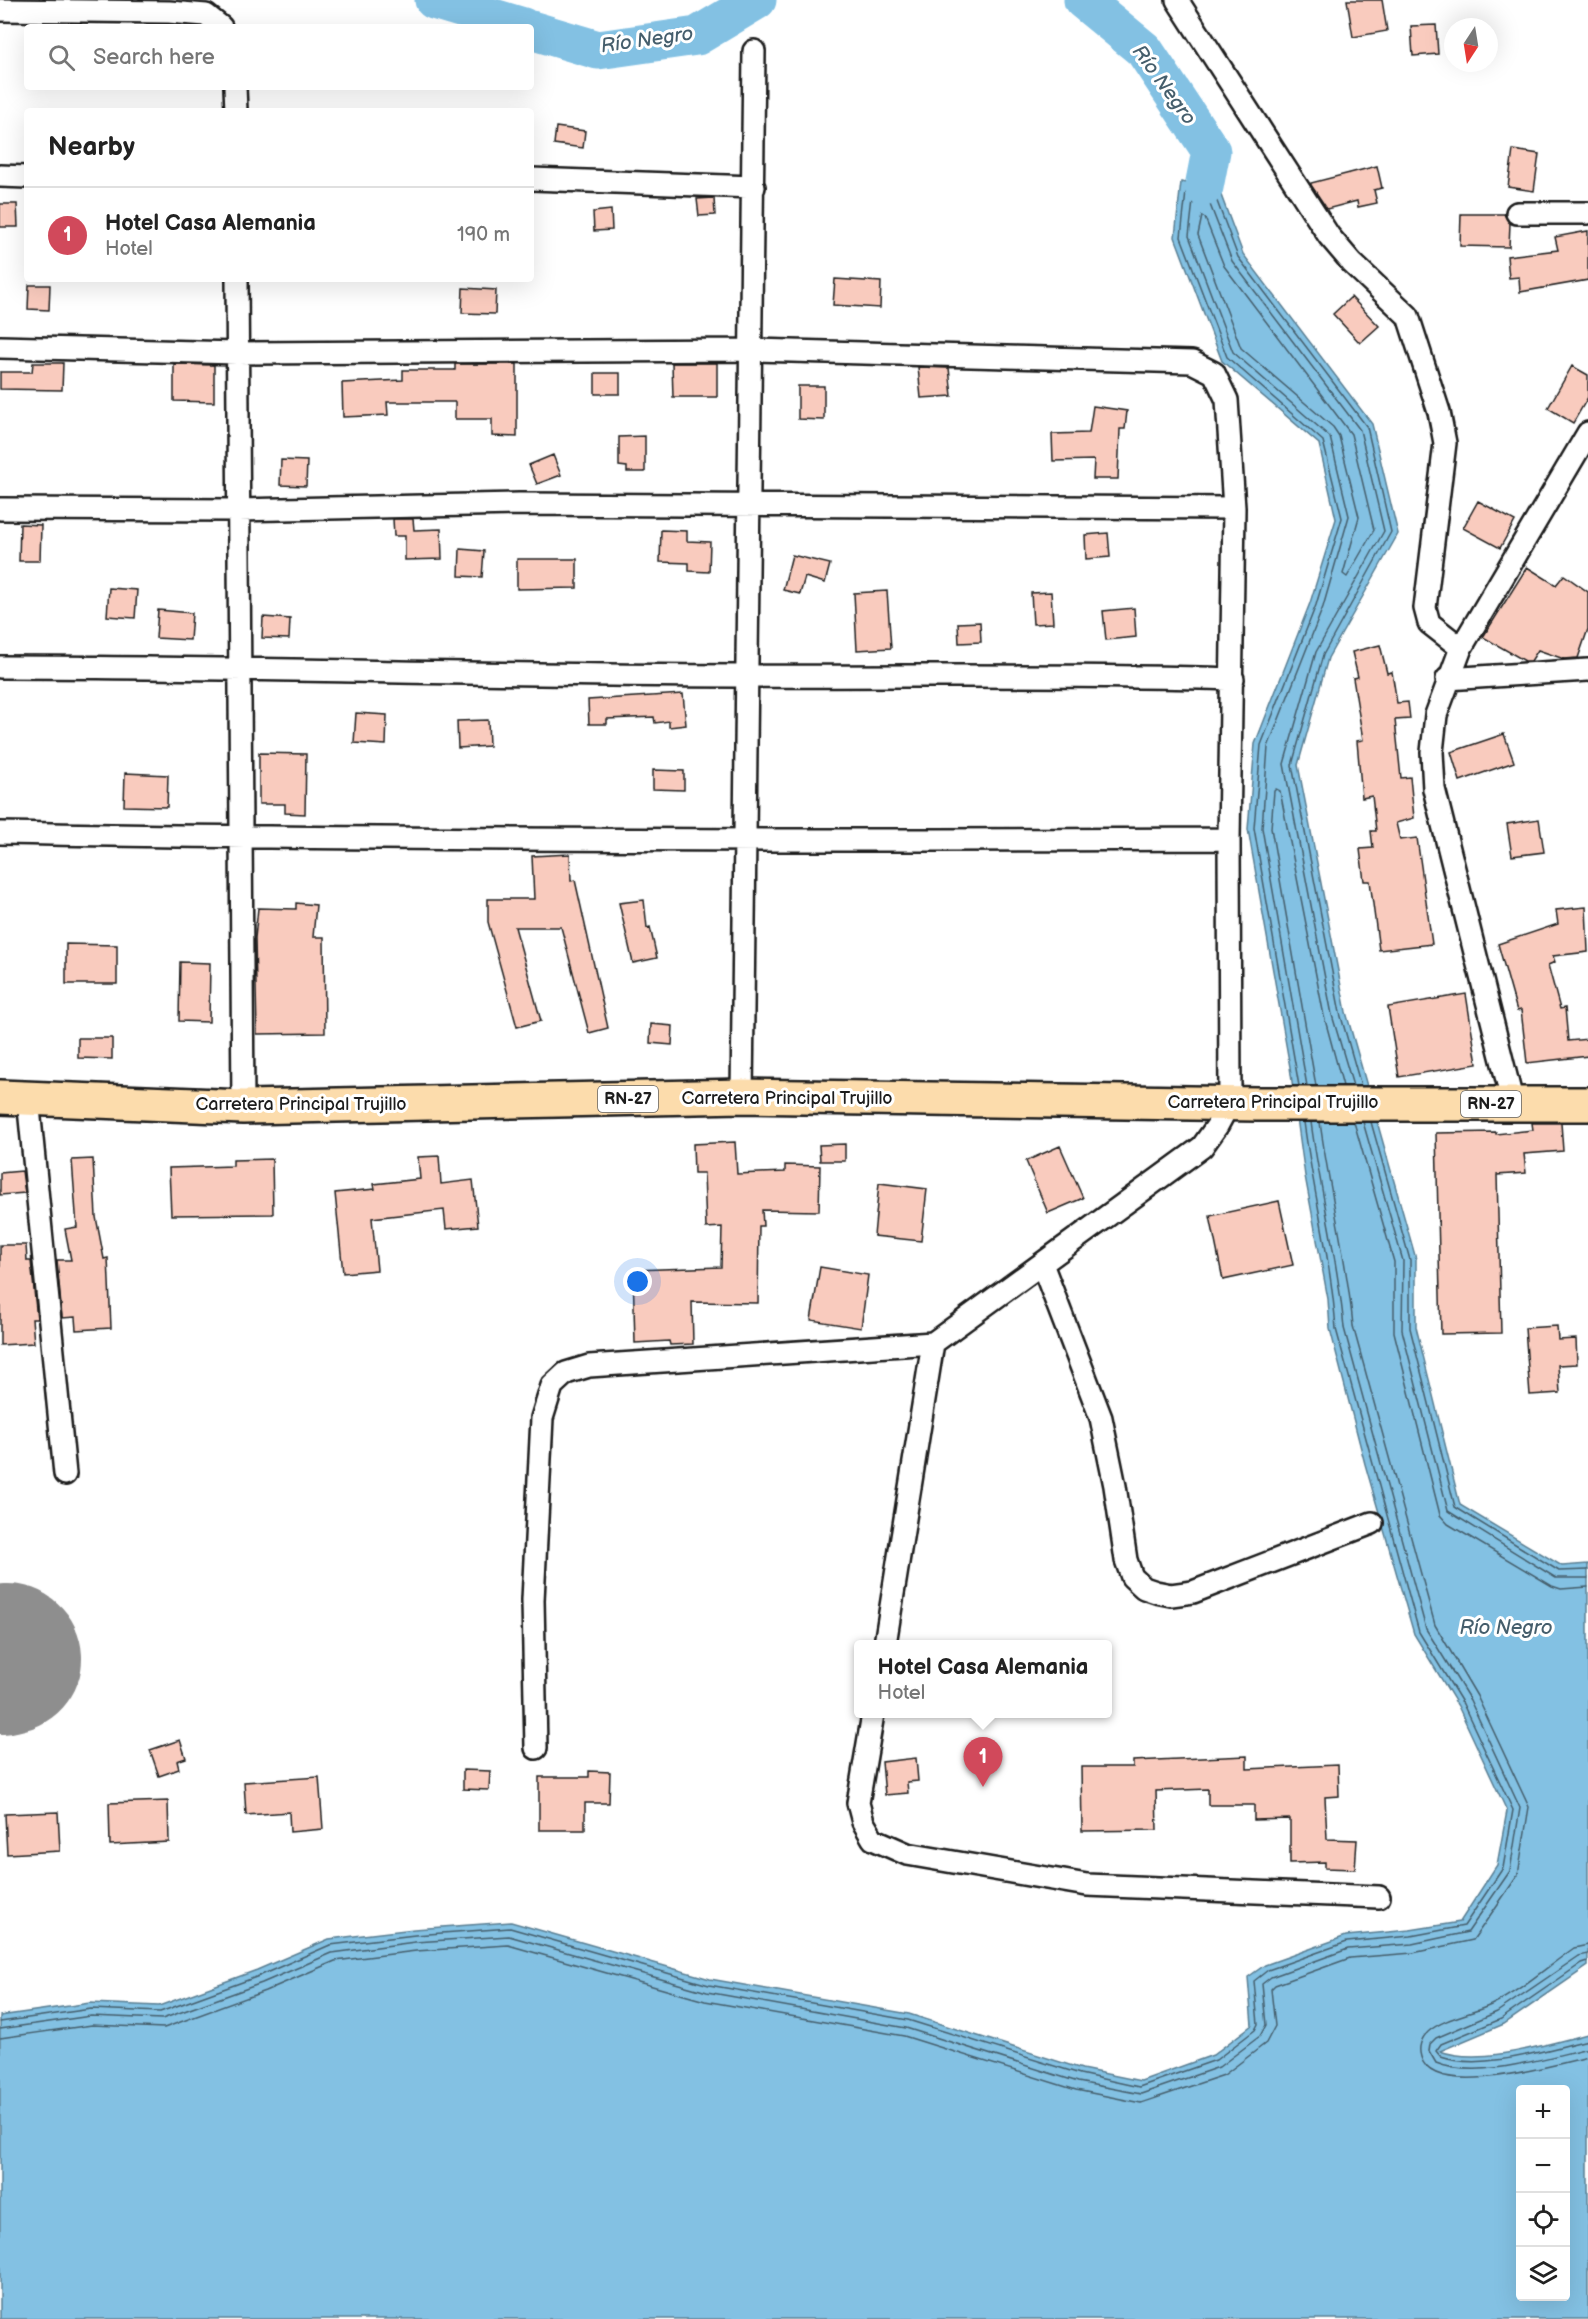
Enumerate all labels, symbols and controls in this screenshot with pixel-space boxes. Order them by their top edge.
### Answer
north arrow [1444,18,1498,72]
water label: Río Negro [599,22,695,58]
search box [24,24,534,90]
water label: Río Negro [1127,40,1201,130]
icon: search [45,41,78,74]
text: Search here [93,44,215,71]
text: Nearby [48,132,135,163]
text: Hotel Casa Alemania [105,210,316,237]
text: 1 [63,223,72,247]
text: 190 m [457,223,510,247]
text: Hotel [105,237,153,261]
road number: RN-27 [598,1086,658,1112]
street label: Carretera Principal Trujillo [681,1088,893,1109]
road number: RN-27 [1461,1091,1521,1117]
street label: Carretera Principal Trujillo [1167,1092,1379,1113]
street label: Carretera Principal Trujillo [195,1094,407,1115]
your location [623,1267,652,1296]
water label: Río Negro [1460,1616,1552,1640]
popup [854,1640,1112,1718]
text: Hotel Casa Alemania [878,1654,1088,1681]
text: Hotel [878,1681,925,1705]
pin: 1 [964,1738,1002,1787]
map controls [1516,2085,1570,2301]
button: + [1516,2085,1570,2139]
button: − [1516,2139,1570,2193]
button: locate [1516,2193,1570,2247]
button: layers [1516,2247,1570,2301]

